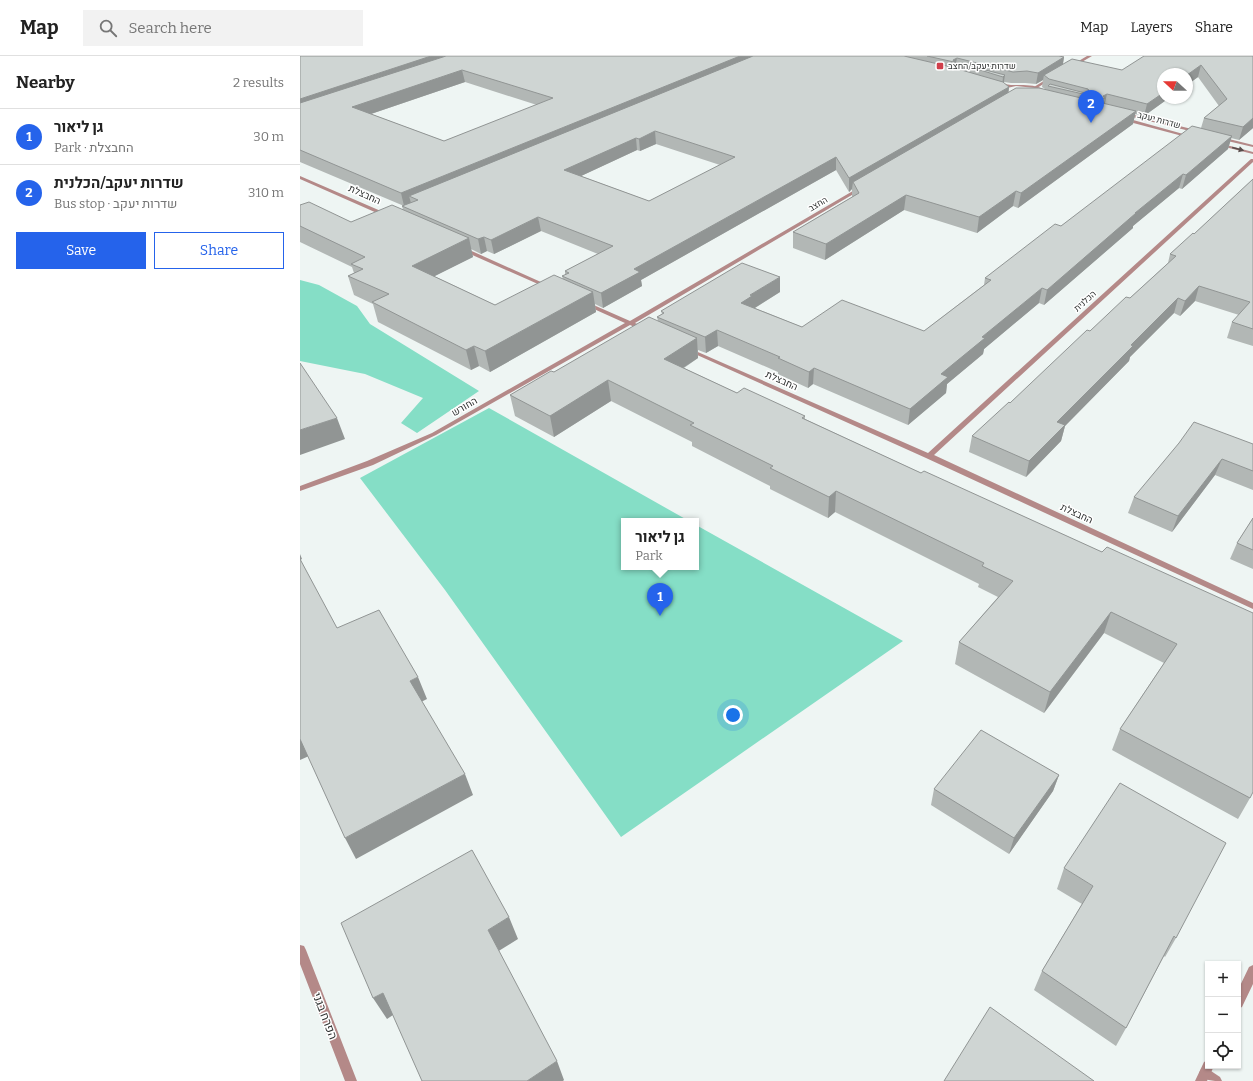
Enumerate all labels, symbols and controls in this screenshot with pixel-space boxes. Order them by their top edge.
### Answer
search box [83,10,363,46]
text: Map [20,16,59,39]
icon: search [97,17,119,39]
text: Search here [129,19,212,37]
text: Map [1080,19,1108,36]
text: Layers [1130,19,1173,36]
text: Share [1195,19,1233,36]
marker: שדרות יעקב/החצב [935,61,945,71]
place label: שדרות יעקב/החצב [948,61,1016,71]
north arrow [1157,68,1193,104]
text: Nearby [16,72,75,93]
text: 2 results [233,75,284,90]
pin: 2 [1078,90,1104,123]
street label: שדרות יעקב [1136,109,1182,131]
text: גן ליאור [54,118,103,136]
text: 1 [26,129,32,144]
text: 30 m [253,129,284,144]
text: Park · החבצלת [54,140,134,155]
one-way arrow [1233,146,1245,152]
text: שדרות יעקב/הכלנית [54,174,184,192]
street label: החבצלת [347,183,383,207]
text: 2 [25,185,33,200]
text: 310 m [248,185,284,200]
street label: החצב [807,195,829,213]
text: Bus stop · שדרות יעקב [54,196,177,211]
button: Save [16,232,146,269]
button: Share [154,232,284,269]
street label: הכלנית [1072,288,1098,314]
street label: החבצלת [764,369,800,393]
street label: החורש [449,395,480,419]
street label: החבצלת [1059,501,1095,527]
popup [621,518,699,570]
text: גן ליאור [635,528,685,546]
text: Park [635,548,663,563]
pin: 1 [647,583,673,616]
your location [723,705,743,725]
map controls [1205,961,1241,1069]
button: + [1205,961,1241,997]
street label: הפרח בגני [310,991,340,1041]
button: − [1205,997,1241,1033]
button: locate [1205,1033,1241,1069]

